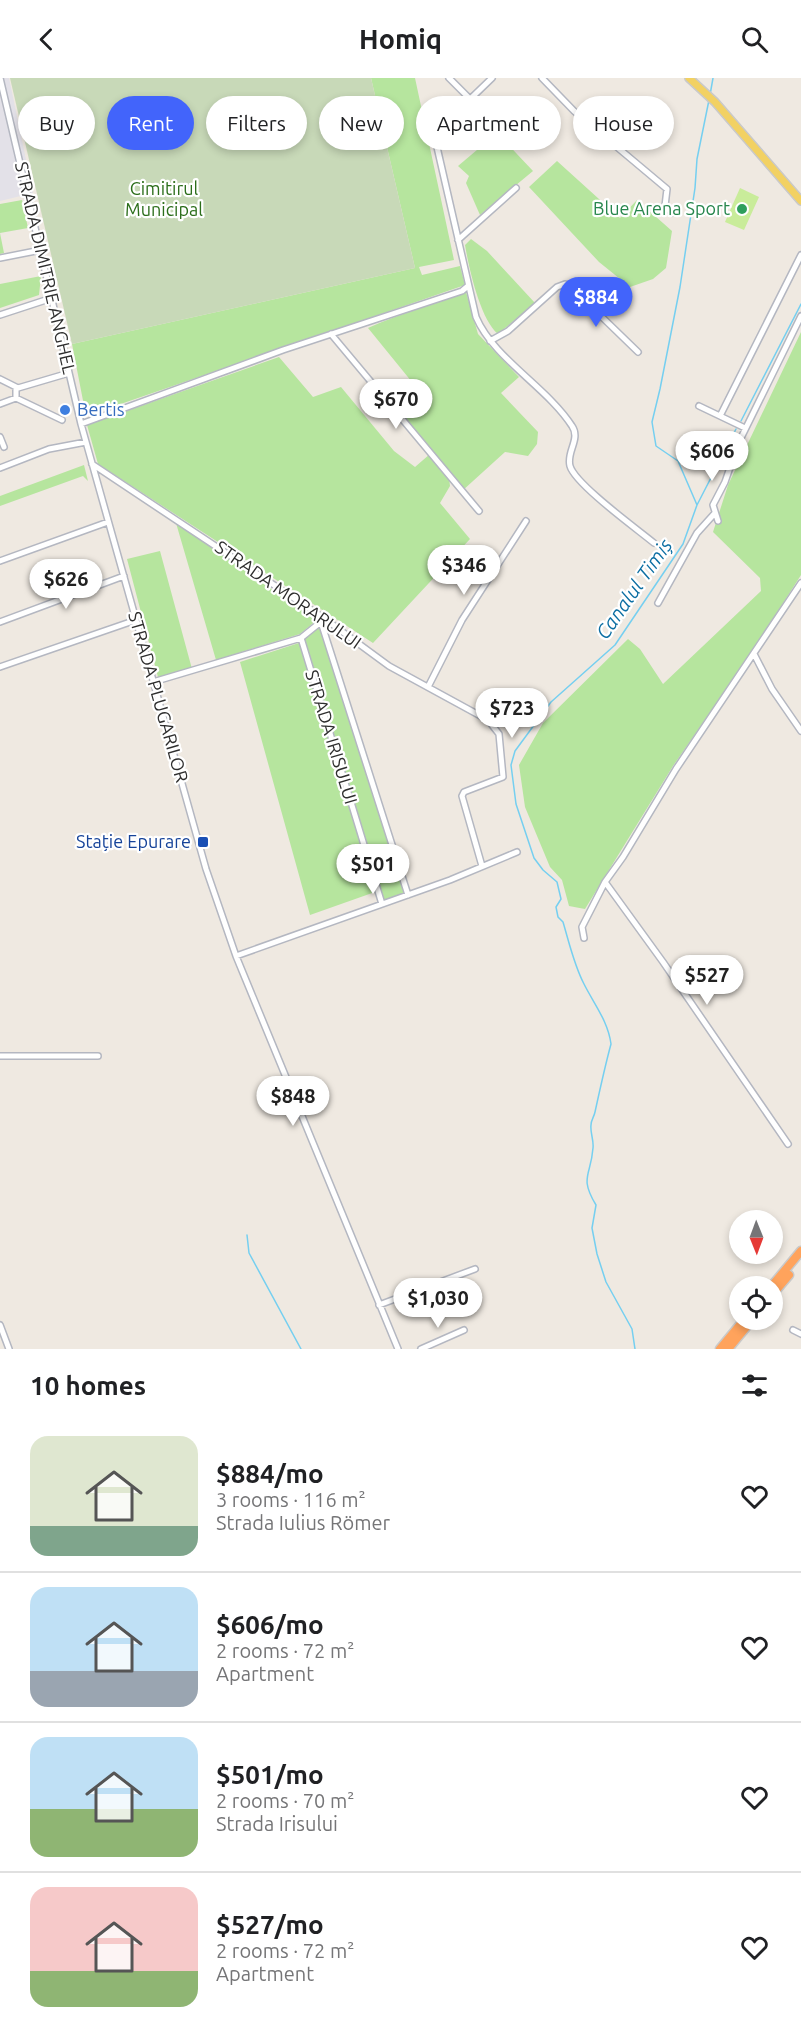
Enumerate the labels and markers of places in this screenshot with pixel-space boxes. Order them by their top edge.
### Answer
place label: Blue Arena Sport [593,198,730,218]
marker: Blue Arena Sport [735,202,749,216]
pin: $884 [560,277,632,328]
pin: $670 [360,379,432,430]
place label: Bertis [77,399,125,419]
marker: Bertis [58,403,72,417]
pin: $606 [676,431,748,482]
pin: $346 [428,545,500,596]
pin: $626 [30,559,102,610]
pin: $723 [476,688,548,739]
place label: Stație Epurare [76,831,191,851]
marker: Stație Epurare [196,835,210,849]
pin: $501 [337,844,409,895]
pin: $527 [671,955,743,1006]
pin: $848 [257,1076,329,1127]
pin: $1,030 [389,1278,487,1329]

